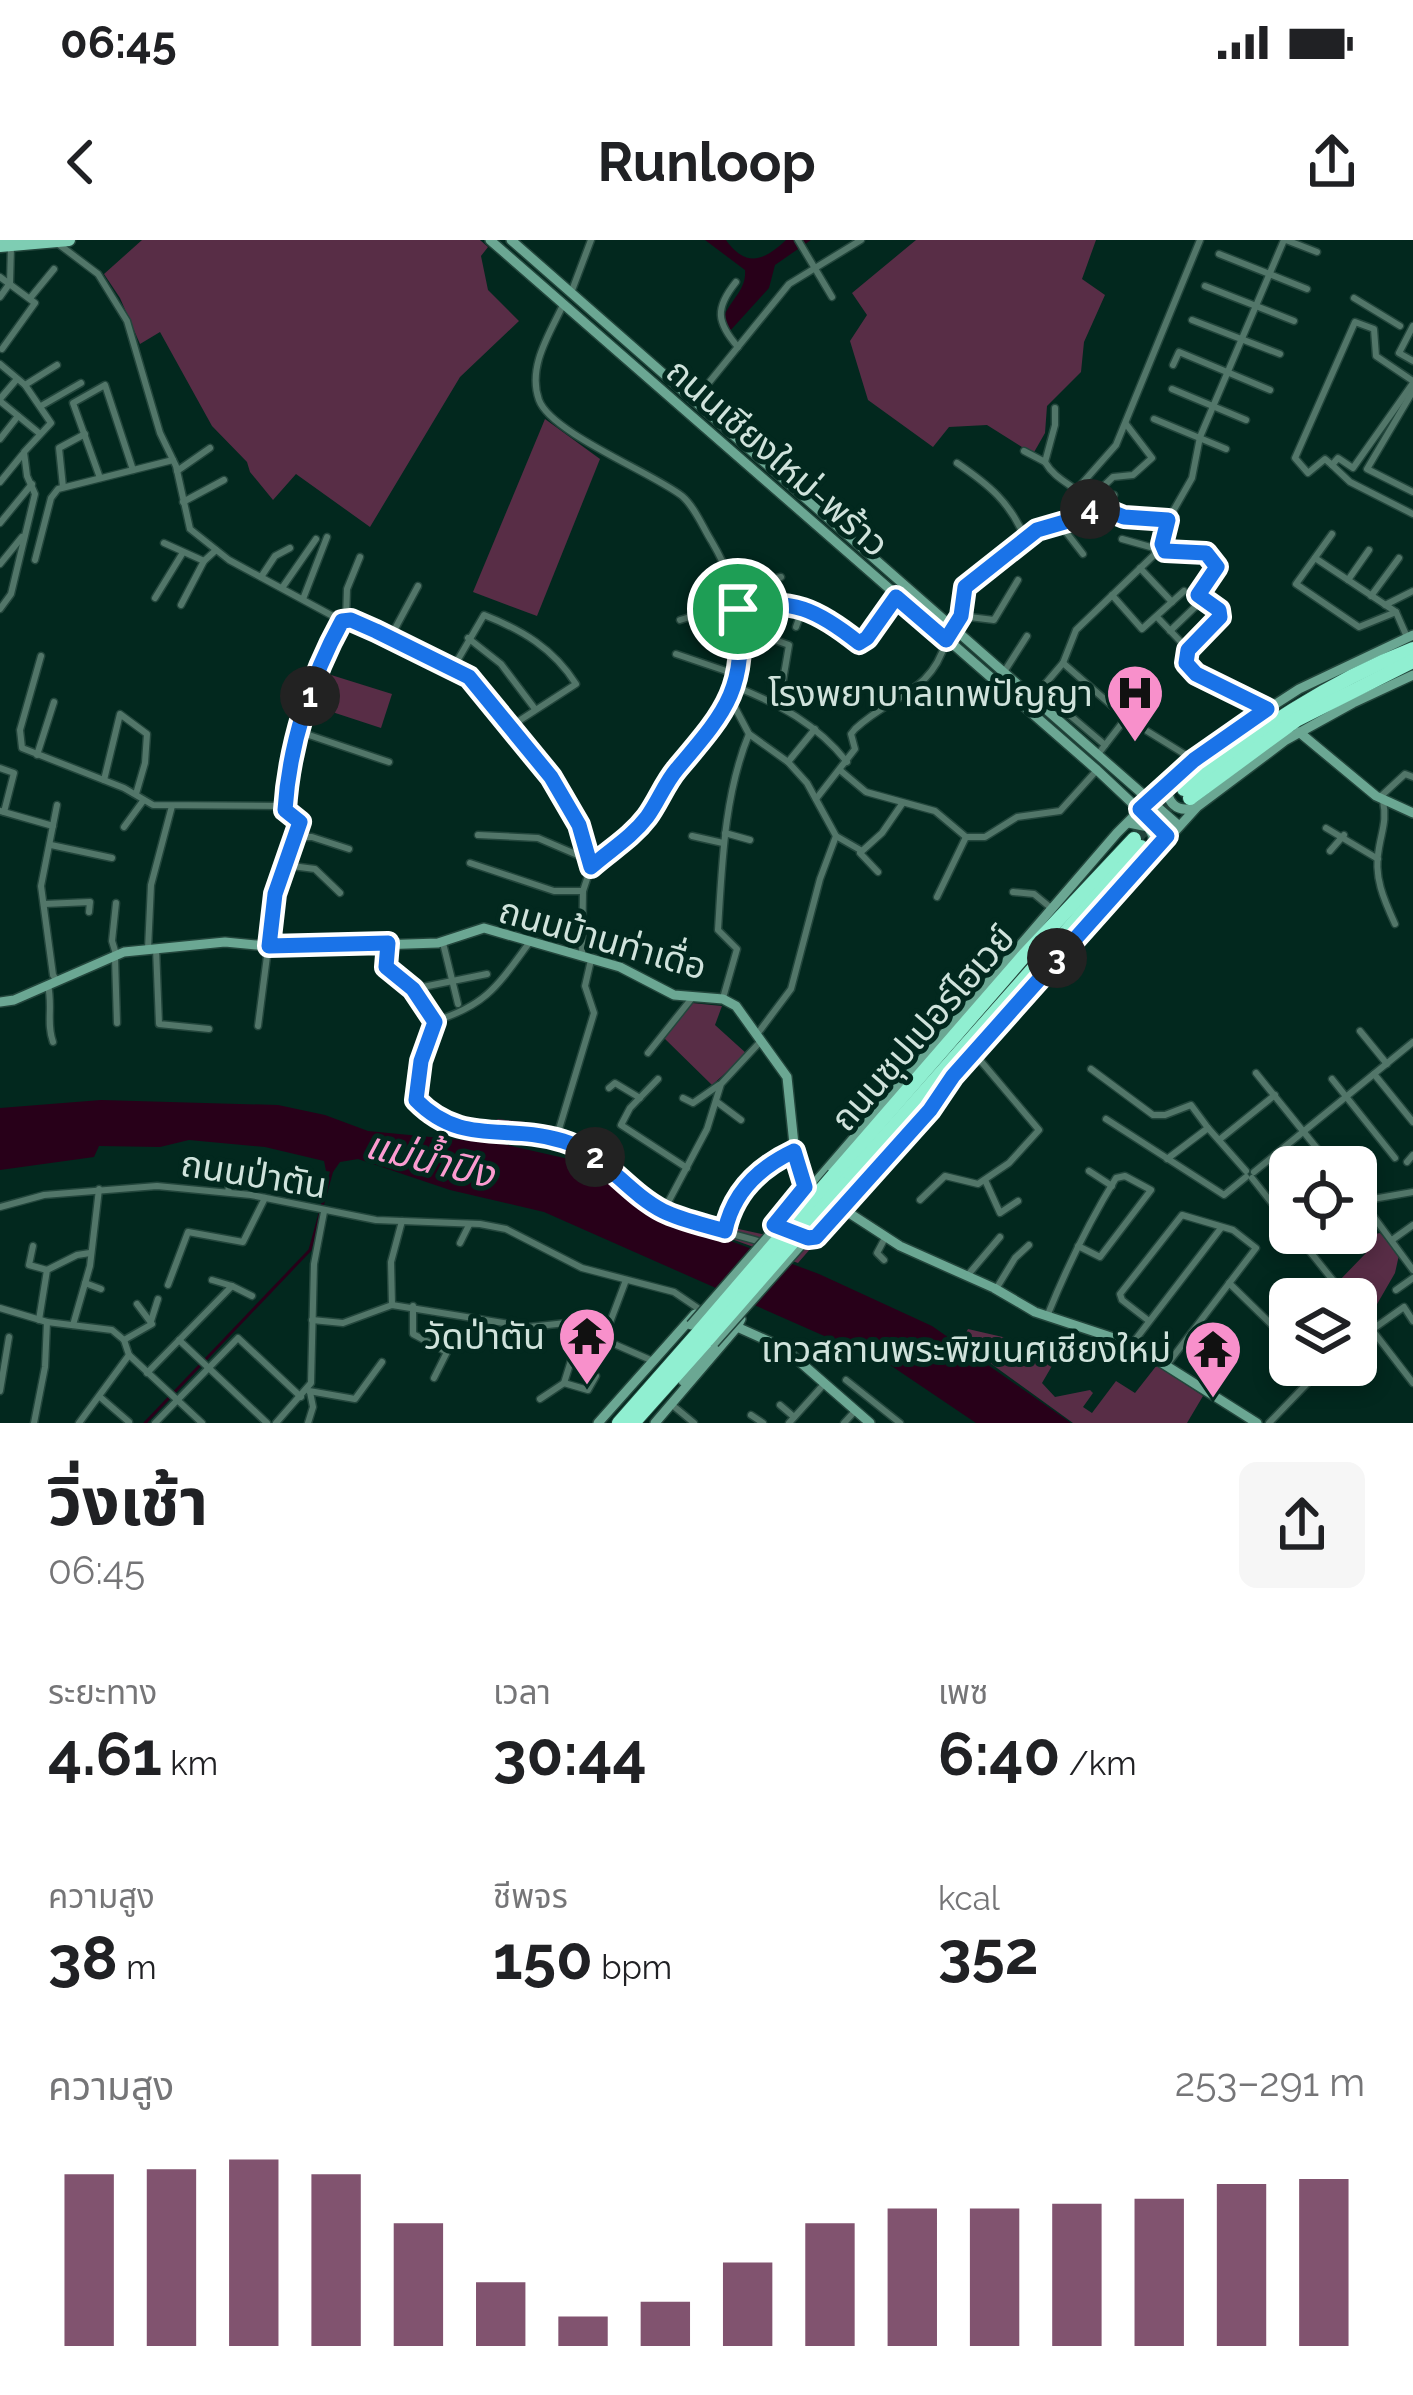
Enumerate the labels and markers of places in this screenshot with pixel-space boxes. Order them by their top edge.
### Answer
pin: 4 [1060,479,1120,539]
pin [687,558,789,660]
hospital icon: โรงพยาบาลเทพปัญญา [1104,662,1166,744]
pin: 1 [280,666,340,726]
place label: โรงพยาบาลเทพปัญญา [768,672,1093,714]
pin: 3 [1027,928,1087,988]
pin: 2 [565,1127,625,1187]
temple icon: วัดป่าตัน [556,1305,618,1387]
place label: วัดป่าตัน [424,1315,545,1357]
temple icon: เทวสถานพระพิฆเนศเชียงใหม่ [1182,1318,1244,1400]
place label: เทวสถานพระพิฆเนศเชียงใหม่ [761,1328,1171,1370]

